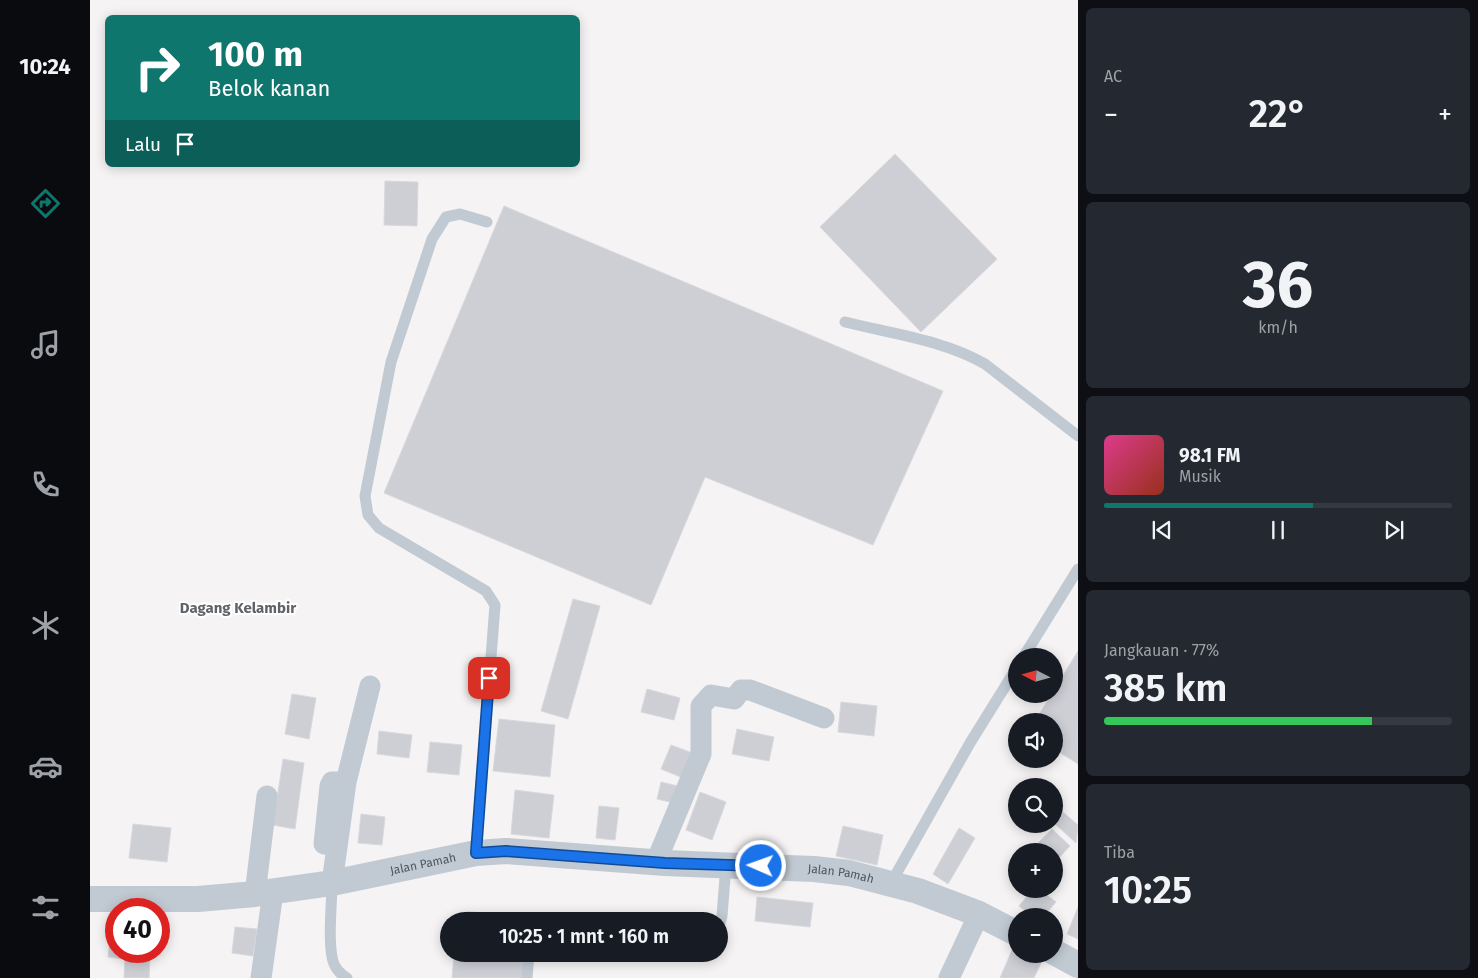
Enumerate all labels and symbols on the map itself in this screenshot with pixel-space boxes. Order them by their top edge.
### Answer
district label: Dagang Kelambir [180,599,297,617]
north arrow [1008,648,1062,702]
pin [468,657,510,699]
position arrow [734,839,786,891]
street label: Jalan Pamah [389,850,457,878]
street label: Jalan Pamah [807,862,876,886]
speed limit sign: 40 [105,898,170,963]

